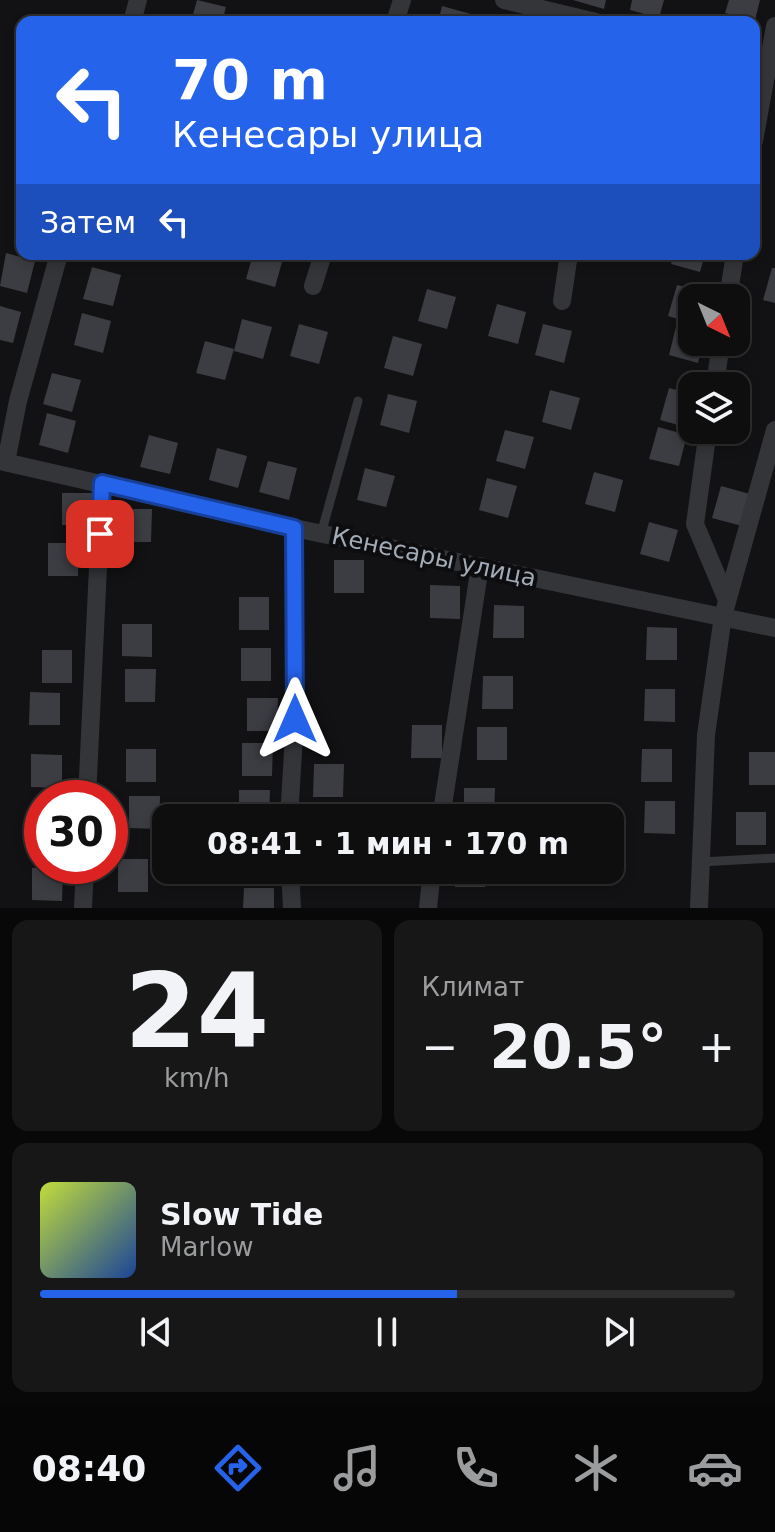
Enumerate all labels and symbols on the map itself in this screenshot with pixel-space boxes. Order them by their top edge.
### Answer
north arrow [678,284,750,356]
pin [66,500,134,568]
street label: Кенесары улица [329,522,539,592]
position arrow [253,677,337,761]
speed limit sign: 30 [24,780,128,884]

